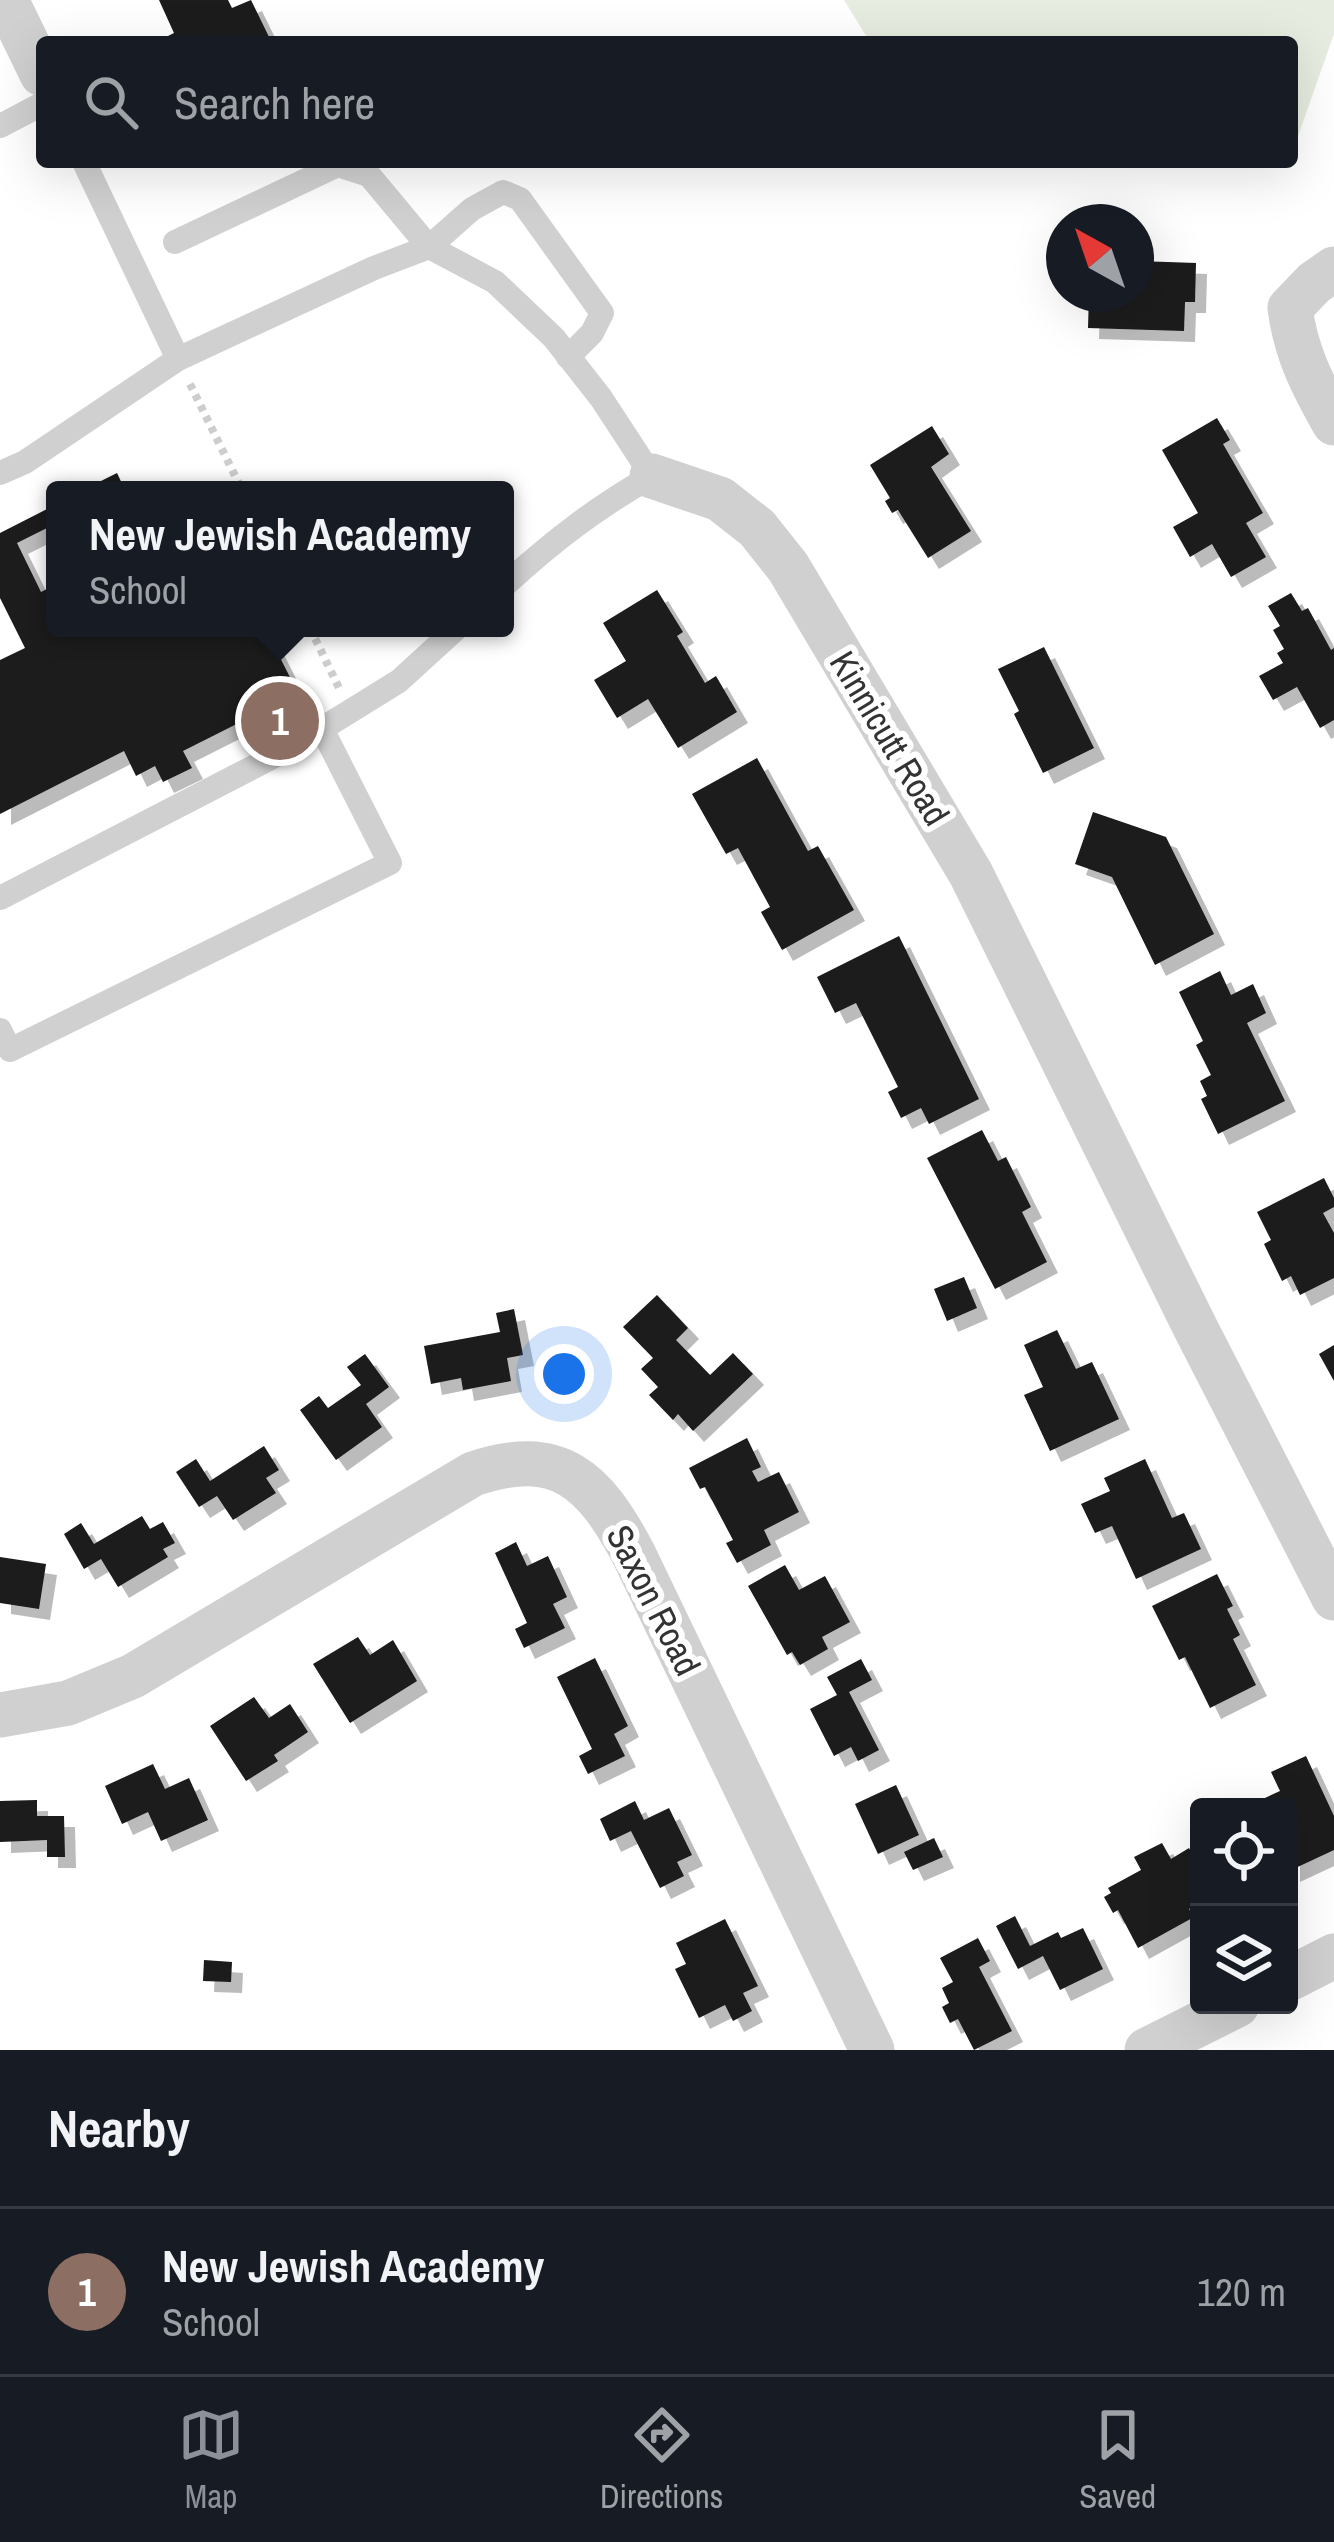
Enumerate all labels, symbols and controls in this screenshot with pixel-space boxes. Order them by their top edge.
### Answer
search box [36,36,1298,168]
icon: search [78,69,144,135]
text: Search here [174,72,375,133]
north arrow [1046,204,1154,312]
popup [46,481,514,637]
text: New Jewish Academy [89,503,471,564]
text: School [89,564,187,616]
street label: Kinnicutt Road [819,642,961,834]
pin: 1 [241,676,319,766]
your location [534,1344,594,1404]
street label: Saxon Road [596,1517,712,1683]
map controls [1190,1798,1298,2014]
button: locate [1190,1798,1298,1906]
button: layers [1190,1906,1298,2014]
text: Nearby [48,2094,190,2163]
text: New Jewish Academy [162,2235,544,2296]
text: 1 [78,2266,96,2318]
text: 120 m [1197,2266,1286,2318]
text: School [162,2296,260,2348]
tab: Map [178,2402,244,2518]
tab: Directions [600,2402,723,2518]
tab: Saved [1079,2402,1156,2518]

